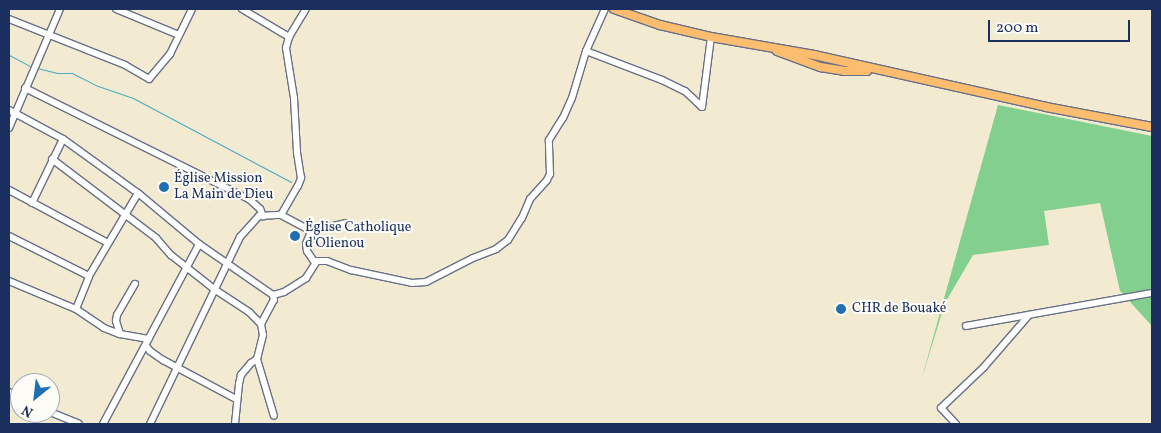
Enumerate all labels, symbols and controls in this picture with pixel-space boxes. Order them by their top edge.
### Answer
scale bar [991,10,1134,42]
text: 200 m [996,18,1039,39]
place label: Église Mission La Main de Dieu [174,171,273,203]
marker: Église Mission La Main de Dieu [158,181,170,193]
place label: Église Catholique d'Olienou [305,220,411,252]
marker: Église Catholique d'Olienou [289,230,301,242]
place label: CHR de Bouaké [852,301,946,317]
marker: CHR de Bouaké [834,302,848,316]
north arrow [10,373,60,423]
text: N [19,400,37,421]

